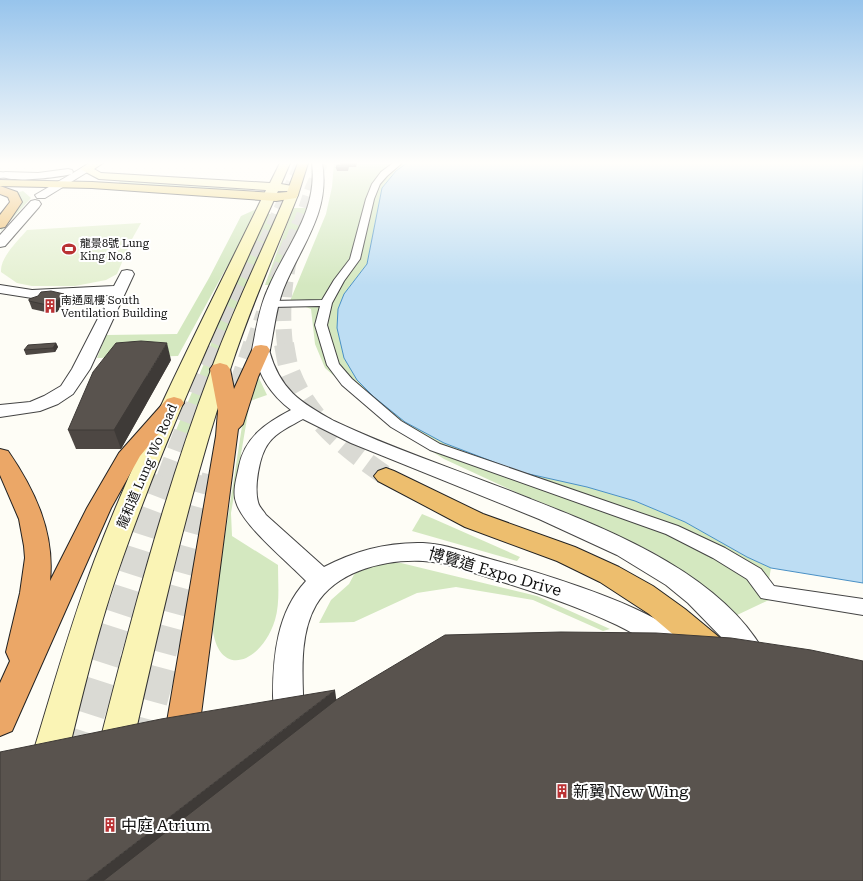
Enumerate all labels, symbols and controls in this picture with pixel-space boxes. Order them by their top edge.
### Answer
place label: 龍景8號 Lung King No.8 [80,237,150,263]
sports icon: 龍景8號 Lung King No.8 [61,241,77,257]
place label: 南通風樓 South Ventilation Building [61,294,168,320]
building icon: 南通風樓 South Ventilation Building [42,298,58,314]
street label: 龍和道 Lung Wo Road [114,401,180,530]
street label: 博覽道 Expo Drive [426,544,564,600]
place label: 新翼 New Wing [573,782,689,801]
building icon: 新翼 New Wing [554,783,570,799]
place label: 中庭 Atrium [121,816,211,835]
building icon: 中庭 Atrium [102,817,118,833]

